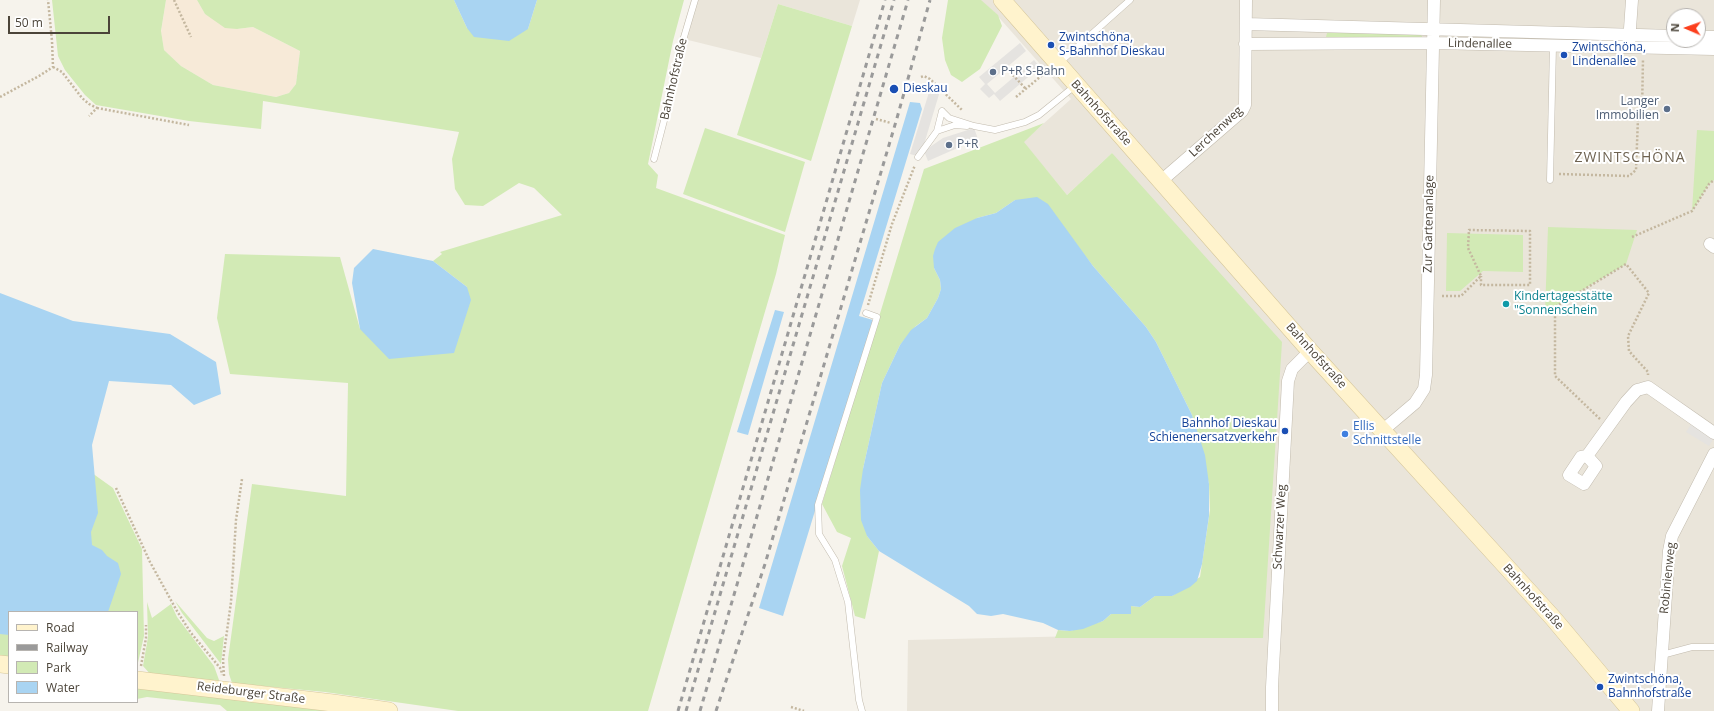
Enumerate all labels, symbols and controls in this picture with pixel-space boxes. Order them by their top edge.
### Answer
scale bar [10,8,112,34]
north arrow [1666,8,1706,48]
text: 50 m [15,14,43,31]
text: N [1667,23,1682,32]
place label: Zwintschöna, S-Bahnhof Dieskau [1059,31,1165,59]
street label: Lindenallee [1448,36,1512,52]
street label: Bahnhofstraße [658,37,690,121]
marker: Zwintschöna, S-Bahnhof Dieskau [1046,40,1056,50]
place label: Zwintschöna, Lindenallee [1572,41,1646,69]
marker: Zwintschöna, Lindenallee [1559,50,1569,60]
place label: P+R S-Bahn [1001,65,1065,79]
marker: P+R S-Bahn [988,67,998,77]
street label: Bahnhofstraße [1068,77,1134,149]
place label: Dieskau [903,82,948,96]
marker: Dieskau [888,83,900,95]
place label: Langer Immobilien [1596,95,1659,123]
street label: Lerchenweg [1186,104,1246,160]
marker: Langer Immobilien [1662,104,1672,114]
place label: P+R [957,138,978,152]
marker: P+R [944,140,954,150]
district label: ZWINTSCHÖNA [1574,150,1686,166]
street label: Zur Gartenanlage [1421,175,1437,273]
place label: Kindertagesstätte "Sonnenschein [1514,290,1613,318]
marker: Kindertagesstätte "Sonnenschein [1501,299,1511,309]
street label: Bahnhofstraße [1283,320,1349,392]
place label: Bahnhof Dieskau Schienenersatzverkehr [1149,417,1277,445]
place label: Ellis Schnittstelle [1353,420,1421,448]
marker: Bahnhof Dieskau Schienenersatzverkehr [1280,426,1290,436]
marker: Ellis Schnittstelle [1340,429,1350,439]
street label: Schwarzer Weg [1271,484,1289,570]
street label: Robinienweg [1657,541,1679,615]
street label: Bahnhofstraße [1500,561,1566,633]
legend [8,611,138,703]
text: Road [46,619,75,636]
text: Railway [46,639,88,656]
text: Park [46,659,71,676]
place label: Zwintschöna, Bahnhofstraße [1608,673,1692,701]
text: Water [46,679,80,696]
street label: Reideburger Straße [196,679,306,707]
marker: Zwintschöna, Bahnhofstraße [1595,682,1605,692]

